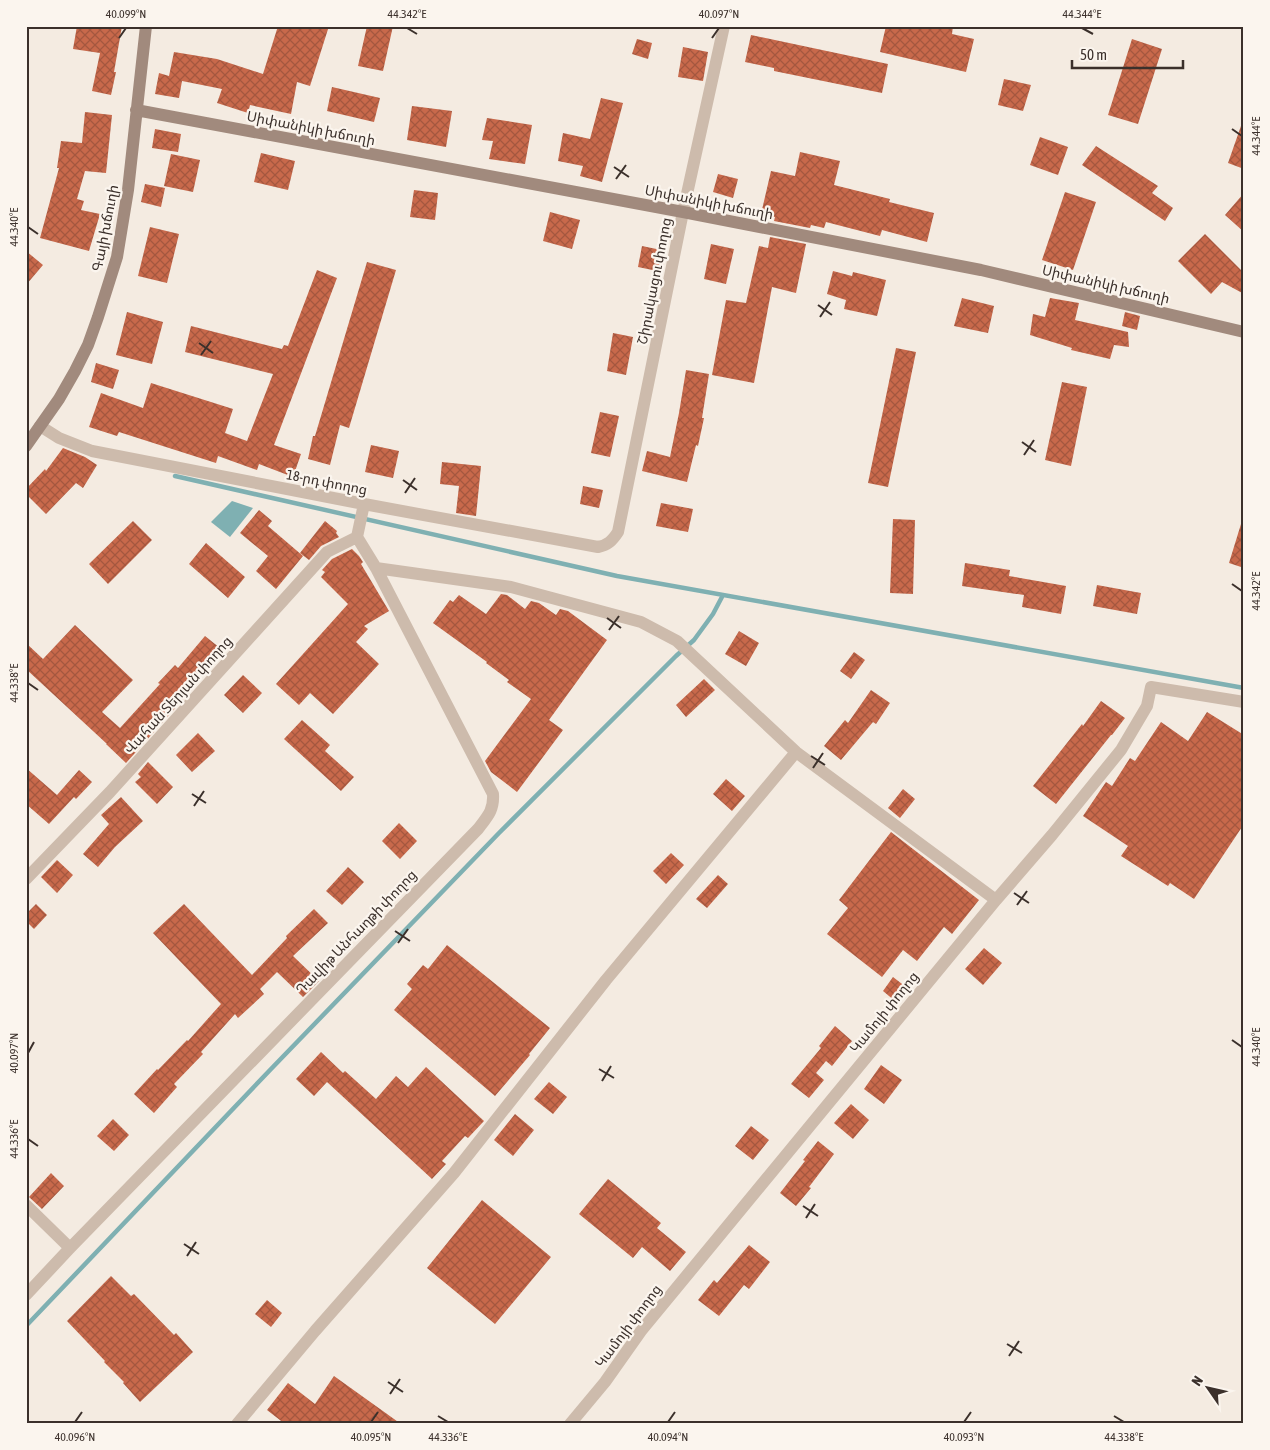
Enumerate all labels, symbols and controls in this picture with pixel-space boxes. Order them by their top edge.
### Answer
text: 40.099°N [106,7,146,21]
text: 44.342°E [388,7,426,21]
text: 40.097°N [699,7,739,21]
text: 44.344°E [1063,7,1101,21]
scale bar [1072,38,1184,70]
text: 50 m [1080,46,1107,63]
street label: Սիփանիկի խճուղի [245,108,377,148]
text: 44.344°E [1249,117,1263,155]
street label: Սիփանիկի խճուղի [643,182,775,222]
street label: Գայի խճուղի [89,183,121,273]
text: 44.340°E [7,208,21,246]
street label: Շիրակացու փողոց [634,216,674,346]
street label: Սիփանիկի խճուղի [1041,262,1171,306]
street label: 18-րդ փողոց [285,466,369,498]
text: 44.342°E [1249,572,1263,610]
street label: Վահան Տերյան փողոց [121,633,235,757]
text: 44.338°E [7,664,21,702]
street label: Դավիթ Անհաղթի փողոց [292,867,420,997]
street label: Կամոյի փողոց [846,968,922,1056]
text: 44.340°E [1249,1028,1263,1066]
text: 40.097°N [7,1033,21,1073]
text: 44.336°E [7,1120,21,1158]
street label: Կամոյի փողոց [592,1281,664,1371]
north arrow [1182,1362,1232,1412]
text: N [1188,1373,1206,1389]
text: 40.096°N [55,1430,95,1444]
text: 40.095°N [351,1430,391,1444]
text: 44.336°E [429,1430,467,1444]
text: 40.094°N [648,1430,688,1444]
text: 40.093°N [944,1430,984,1444]
text: 44.338°E [1105,1430,1143,1444]

